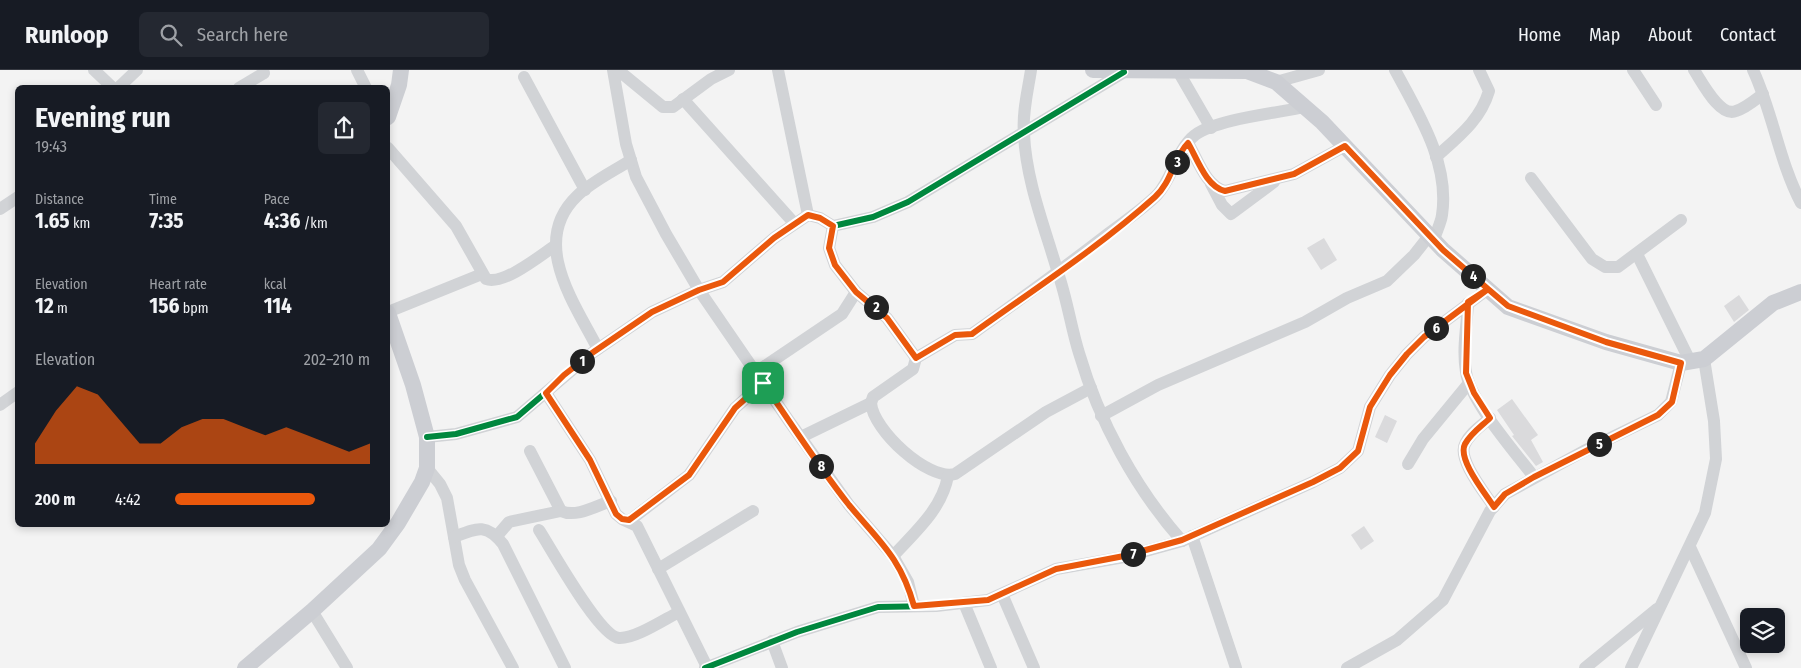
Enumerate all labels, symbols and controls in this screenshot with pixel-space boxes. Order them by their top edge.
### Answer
search box [139,12,489,57]
text: Runloop [25,21,109,49]
icon: search [157,21,185,49]
text: Search here [197,23,288,46]
text: Home [1518,24,1561,46]
text: Map [1589,24,1620,46]
text: About [1648,24,1692,46]
text: Contact [1720,24,1776,46]
text: Evening run [35,101,171,134]
button: share [318,102,370,154]
text: 19:43 [35,137,67,156]
pin: 3 [1164,150,1190,174]
text: 3 [1174,154,1181,171]
text: Distance [35,191,84,208]
text: Time [149,191,177,208]
text: Pace [264,191,290,208]
text: 1.65 [35,208,70,234]
text: 7:35 [149,208,184,234]
text: 4:36 [264,208,301,234]
text: km [70,215,90,232]
text: /km [301,215,328,232]
pin: 4 [1460,264,1486,288]
text: 4 [1470,268,1477,285]
text: Elevation [35,276,88,293]
text: Heart rate [149,276,207,293]
text: kcal [264,276,286,293]
text: 12 [35,293,54,319]
text: 156 [149,293,180,319]
text: 114 [264,293,292,319]
pin: 2 [864,294,888,320]
text: 2 [873,299,880,316]
text: m [54,300,68,317]
text: bpm [180,300,208,317]
pin: 6 [1424,316,1448,340]
text: 6 [1433,320,1440,337]
pin: 1 [570,348,594,374]
text: Elevation [35,350,95,369]
text: 202–210 m [304,350,370,369]
text: 1 [580,353,585,370]
pin [742,362,784,404]
icon: arrive [749,369,777,397]
pin: 5 [1586,432,1612,456]
text: 5 [1596,436,1603,453]
pin: 8 [808,454,834,478]
text: 8 [818,458,825,475]
text: 200 m [35,490,75,509]
text: 4:42 [115,490,141,509]
pin: 7 [1120,542,1146,566]
text: 7 [1131,546,1136,563]
map controls [1740,608,1785,653]
button: layers [1740,608,1785,653]

